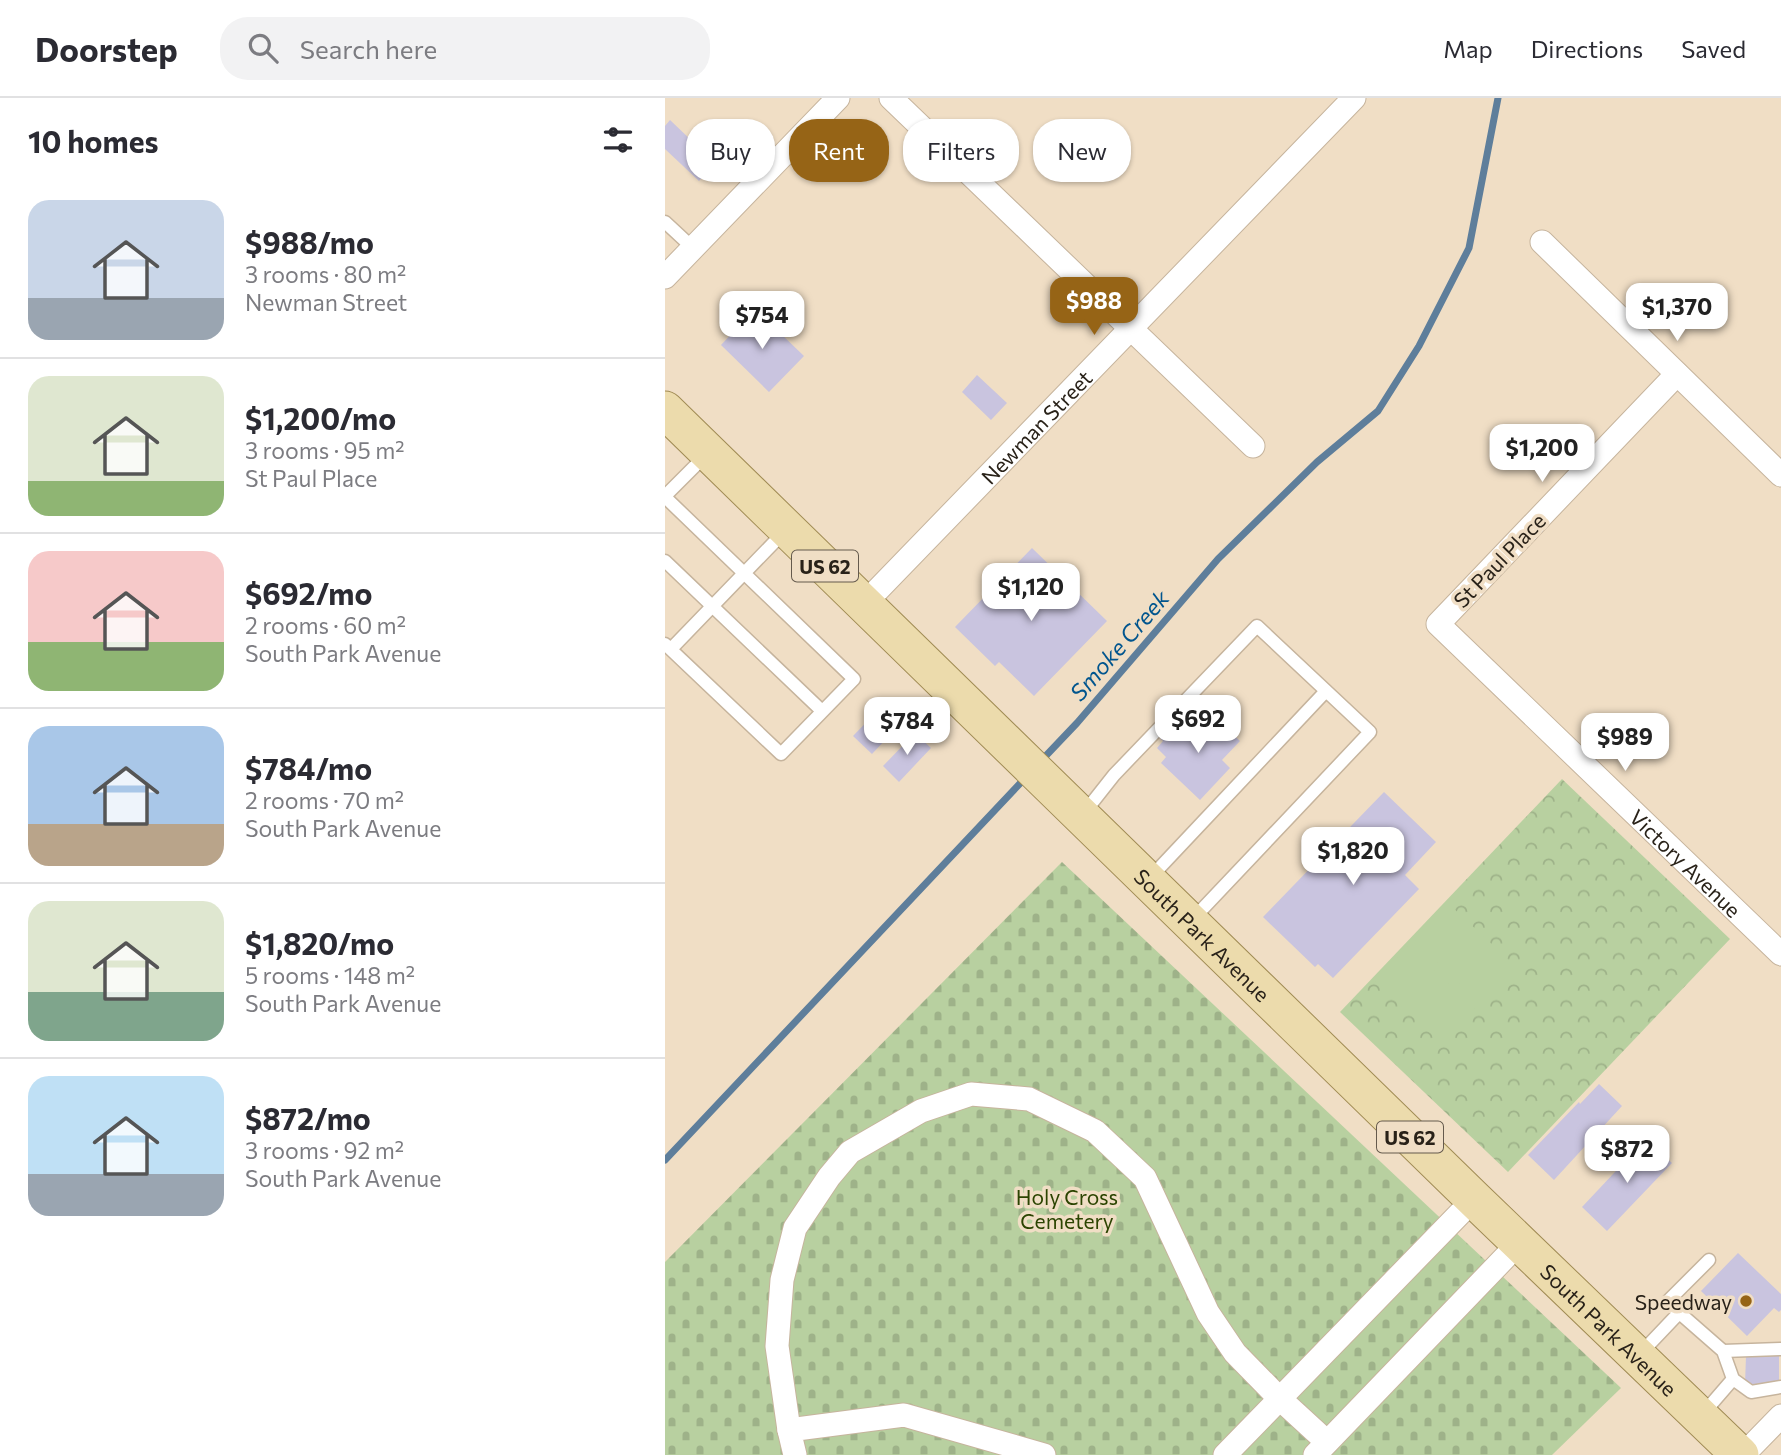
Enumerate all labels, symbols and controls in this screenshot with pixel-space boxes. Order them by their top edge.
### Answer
search box [220,17,710,80]
text: Doorstep [35,28,178,69]
icon: search [244,29,282,67]
text: Search here [300,33,437,64]
text: Map [1443,34,1493,63]
text: Directions [1531,34,1643,63]
text: Saved [1681,34,1746,63]
chip: Buy [686,119,775,182]
chip: Rent [789,119,889,182]
chip: Filters [903,119,1019,182]
chip: New [1033,119,1131,182]
icon: filters [599,121,637,159]
text: 10 homes [28,122,158,159]
text: $988/mo [245,223,374,260]
icon: home [84,228,168,312]
text: 3 rooms · 80 m² [245,260,406,288]
pin: $988 [1053,278,1135,337]
pin: $1,370 [1620,284,1734,343]
text: $988 [1066,286,1122,314]
text: Newman Street [245,288,407,316]
pin: $754 [721,292,803,351]
text: $1,370 [1642,292,1712,320]
text: $754 [735,300,789,328]
street label: Newman Street [975,365,1096,489]
text: $1,200/mo [245,399,396,436]
icon: home [84,404,168,488]
pin: $1,200 [1485,424,1599,484]
text: $1,200 [1506,433,1578,461]
text: 3 rooms · 95 m² [245,436,404,464]
text: St Paul Place [245,464,377,492]
street label: St Paul Place [1448,508,1550,612]
road number: US 62 [792,551,858,582]
pin: $1,120 [974,564,1088,623]
text: $1,120 [998,572,1064,600]
text: $692/mo [245,574,372,611]
icon: home [84,579,168,663]
water label: Smoke Creek [1063,584,1175,706]
text: 2 rooms · 60 m² [245,611,406,639]
text: South Park Avenue [245,639,441,667]
pin: $692 [1157,696,1239,755]
pin: $784 [866,698,948,757]
text: $692 [1171,704,1225,732]
text: $784 [880,706,934,734]
pin: $989 [1584,714,1666,773]
text: $989 [1597,722,1653,750]
text: $784/mo [245,749,372,786]
icon: home [84,754,168,838]
text: 2 rooms · 70 m² [245,786,404,814]
street label: Victory Avenue [1625,803,1747,922]
text: South Park Avenue [245,814,441,842]
pin: $1,820 [1296,828,1410,887]
text: $1,820 [1317,836,1389,864]
street label: South Park Avenue [1130,863,1276,1006]
text: $1,820/mo [245,924,394,961]
icon: home [84,929,168,1013]
text: 5 rooms · 148 m² [245,961,415,989]
text: South Park Avenue [245,989,441,1017]
text: $872/mo [245,1099,371,1136]
icon: home [84,1104,168,1188]
road number: US 62 [1377,1121,1443,1152]
pin: $872 [1586,1126,1668,1185]
text: $872 [1601,1134,1653,1162]
text: 3 rooms · 92 m² [245,1136,404,1164]
text: South Park Avenue [245,1164,441,1192]
park label: Holy Cross Cemetery [1016,1184,1118,1233]
street label: South Park Avenue [1536,1258,1683,1401]
place label: Speedway [1635,1289,1732,1314]
marker: Speedway [1738,1293,1754,1309]

